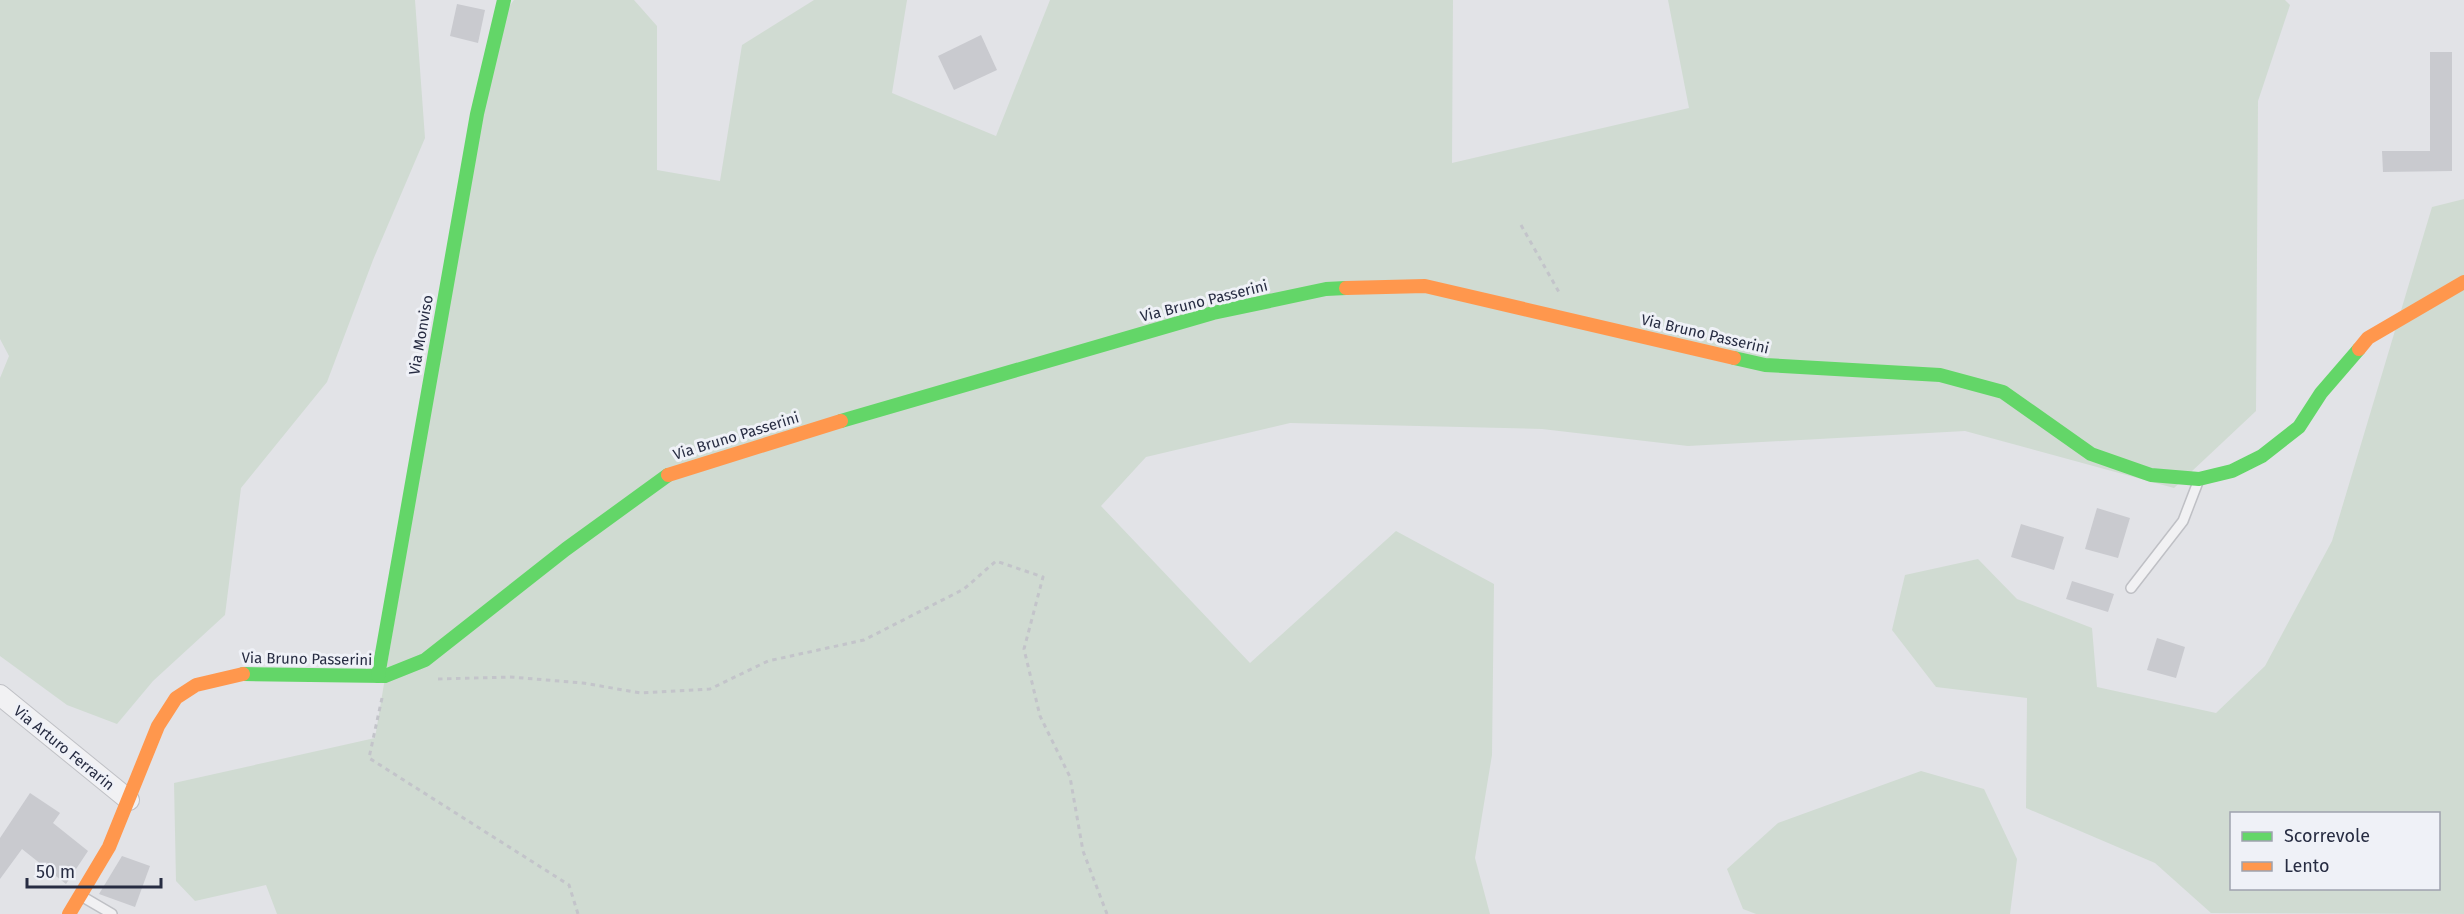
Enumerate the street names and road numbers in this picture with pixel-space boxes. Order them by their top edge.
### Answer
street label: Via Bruno Passerini [1138,276,1270,326]
street label: Via Monviso [405,293,437,377]
street label: Via Bruno Passerini [1639,311,1771,357]
street label: Via Bruno Passerini [671,408,801,464]
street label: Via Bruno Passerini [241,649,373,669]
street label: Via Arturo Ferrarin [10,702,118,794]

